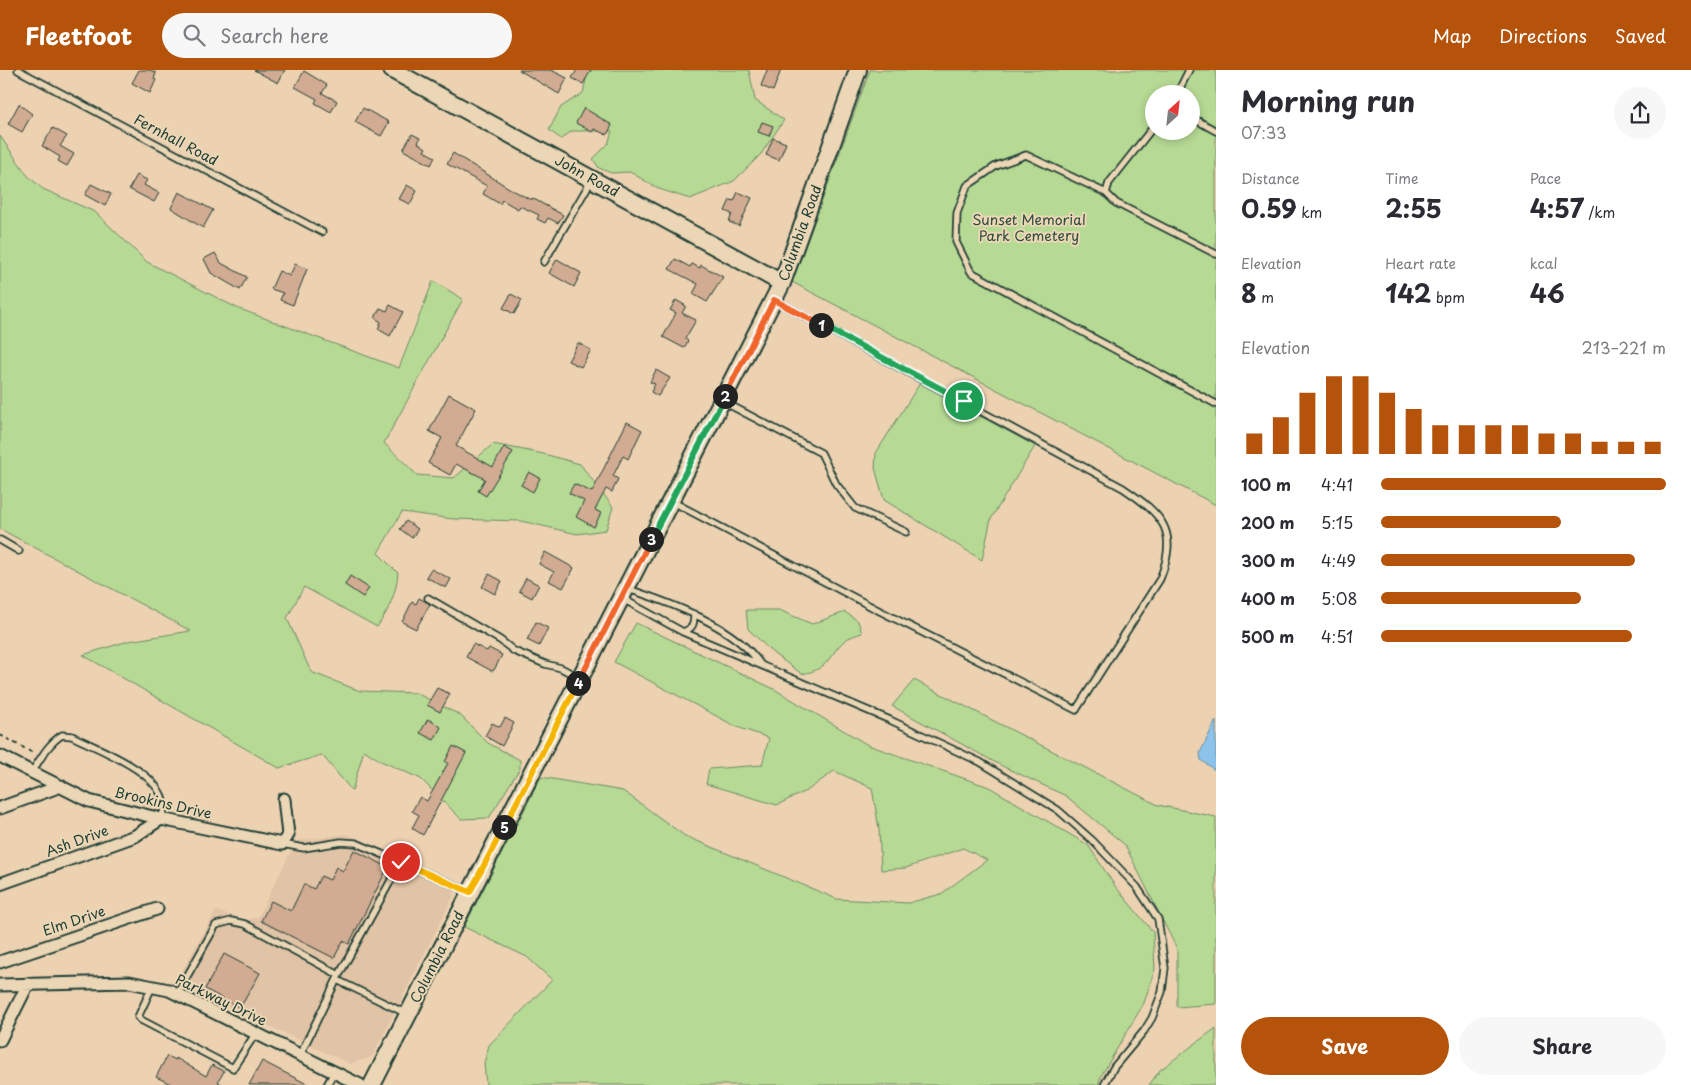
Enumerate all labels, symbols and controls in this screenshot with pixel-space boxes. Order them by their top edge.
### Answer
search box [162,13,512,58]
text: Fleetfoot [25,17,132,53]
icon: search [180,21,208,49]
text: Search here [220,21,329,49]
text: Map [1433,22,1471,49]
text: Directions [1499,22,1587,49]
text: Saved [1615,22,1666,49]
text: Morning run [1241,79,1415,122]
north arrow [1145,85,1200,140]
map controls [1145,85,1200,140]
button: share [1614,87,1666,139]
street label: Fernhall Road [130,109,222,171]
text: 07:33 [1241,120,1287,144]
street label: John Road [551,149,623,202]
text: Distance [1241,168,1300,189]
text: Time [1385,168,1418,189]
text: Pace [1530,168,1561,189]
street label: Columbia Road [772,182,827,284]
text: 0.59 [1241,189,1297,227]
text: 2:55 [1385,189,1442,227]
text: 4:57 [1530,189,1584,227]
text: km [1297,202,1322,223]
text: /km [1584,202,1615,223]
park label: Sunset Memorial Park Cemetery [972,209,1086,246]
text: Elevation [1241,253,1301,274]
text: Heart rate [1385,253,1456,274]
text: kcal [1530,253,1558,274]
text: 8 [1241,274,1257,312]
text: 142 [1385,274,1431,312]
text: 46 [1530,274,1564,312]
text: m [1257,287,1274,308]
text: bpm [1431,287,1465,308]
pin: 1 [808,312,834,338]
text: 1 [818,315,825,336]
text: Elevation [1241,335,1310,359]
text: 213–221 m [1581,335,1666,359]
pin [943,380,985,422]
pin: 2 [712,384,738,408]
text: 2 [721,386,730,407]
icon: arrive [950,387,978,415]
text: 100 m [1241,472,1291,496]
text: 4:41 [1321,472,1353,496]
text: 200 m [1241,510,1295,534]
text: 5:15 [1321,510,1353,534]
pin: 3 [638,526,664,552]
text: 3 [647,529,656,550]
text: 300 m [1241,548,1295,572]
text: 4:49 [1321,548,1356,572]
text: 400 m [1241,586,1295,610]
text: 5:08 [1321,586,1358,610]
text: 500 m [1241,624,1294,648]
text: 4:51 [1321,624,1353,648]
pin: 4 [566,670,590,696]
text: 4 [574,673,583,694]
street label: Brookins Drive [112,781,214,824]
pin: 5 [492,814,516,840]
text: 5 [500,817,509,838]
street label: Ash Drive [43,819,111,862]
pin [380,841,422,883]
icon: check [387,848,415,876]
street label: Elm Drive [40,900,108,941]
street label: Columbia Road [404,907,469,1007]
street label: Parkway Drive [172,968,270,1031]
button: Save [1241,1017,1449,1075]
button: Share [1459,1017,1666,1075]

